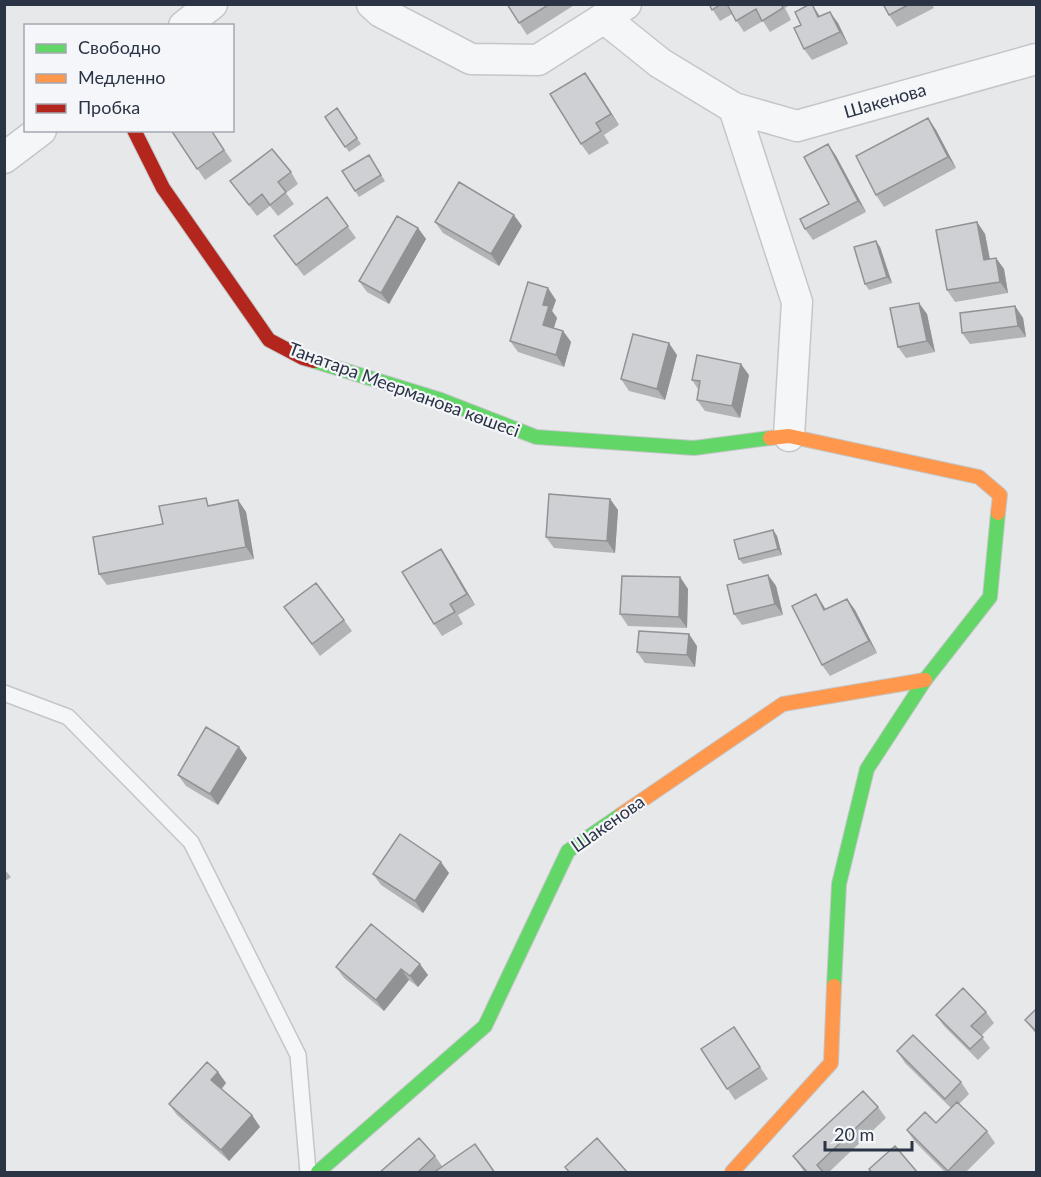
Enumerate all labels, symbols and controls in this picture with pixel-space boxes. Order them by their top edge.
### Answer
legend [24,24,234,132]
text: Свободно [78,36,161,58]
text: Медленно [78,66,166,88]
street label: Шакенова [841,78,928,122]
text: Пробка [78,96,140,118]
street label: Танатара Меерманова көшесі [286,337,523,441]
street label: Шакенова [566,790,648,856]
scale bar [825,1114,912,1152]
text: 20 m [834,1123,874,1145]

